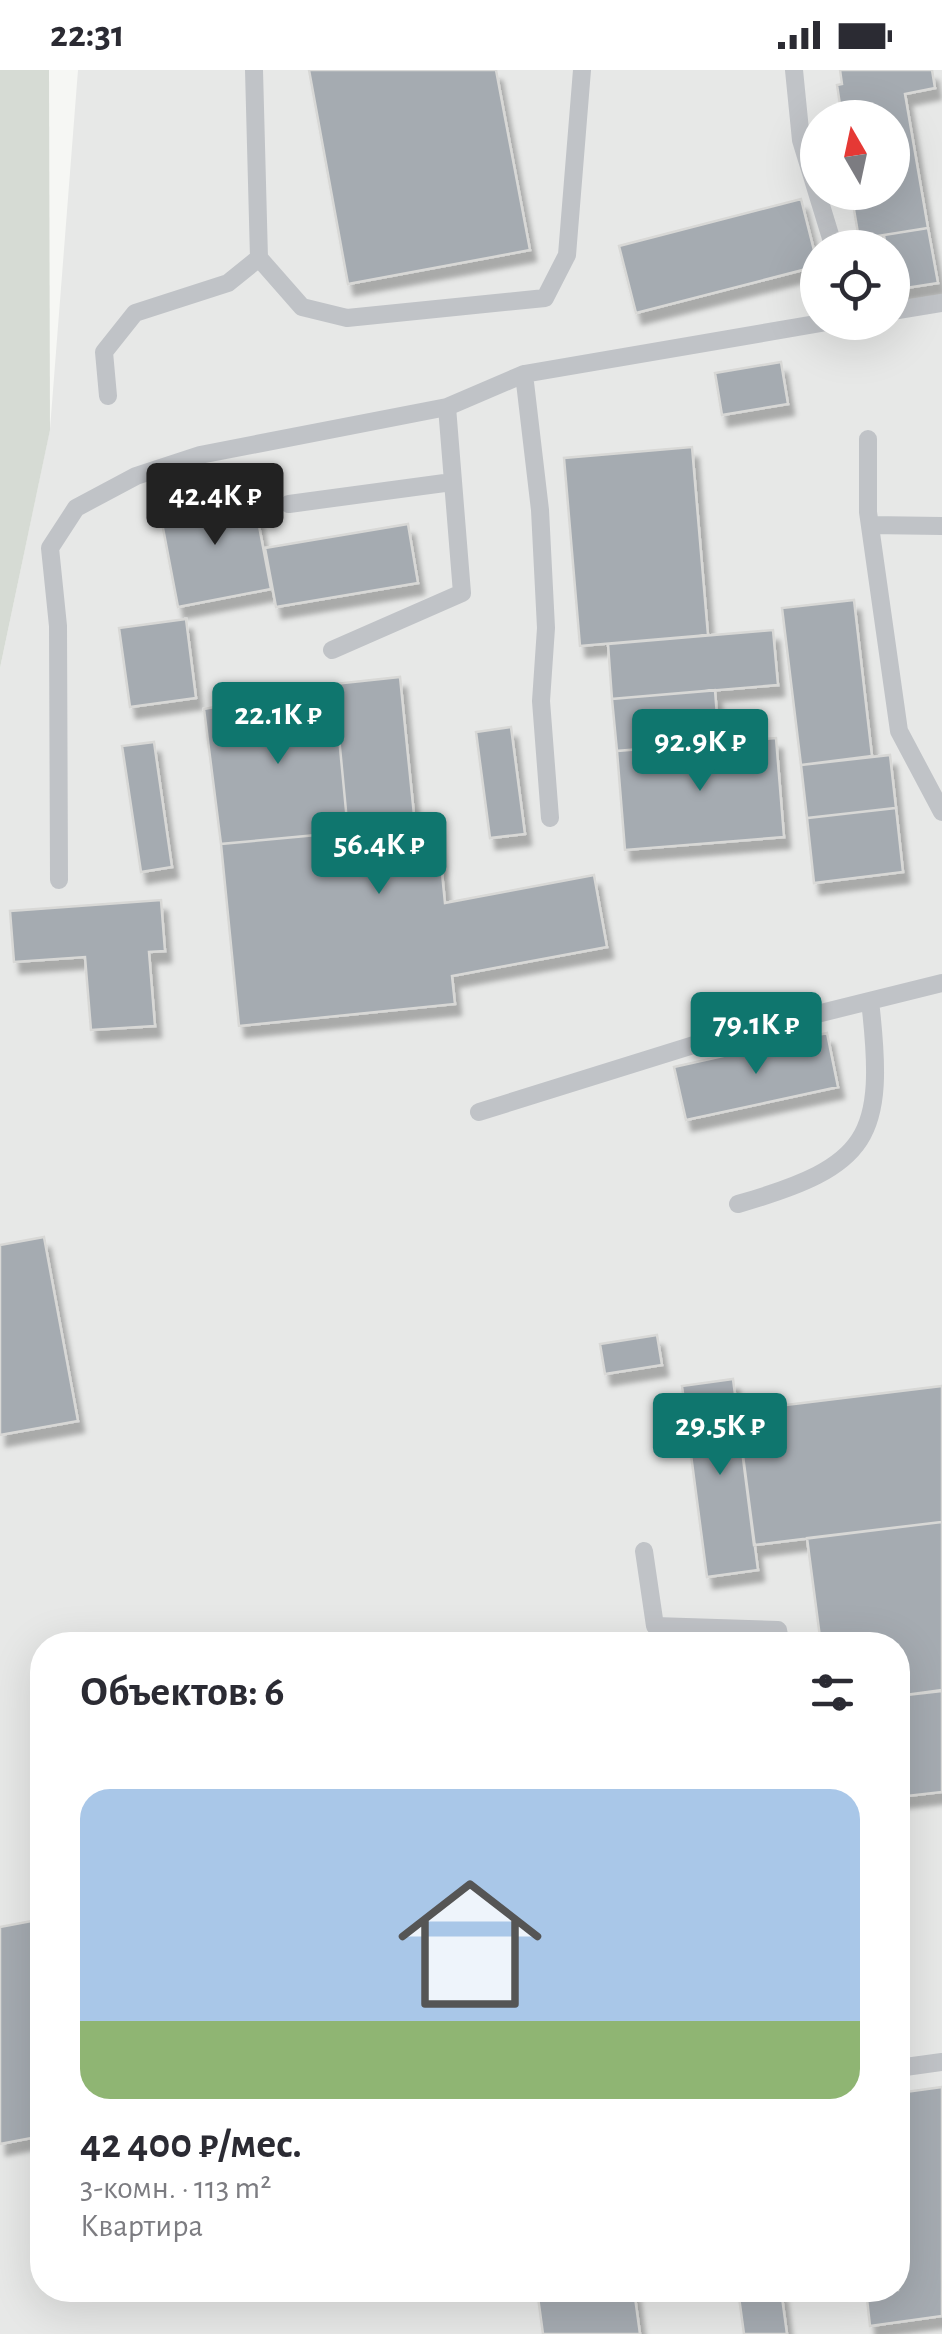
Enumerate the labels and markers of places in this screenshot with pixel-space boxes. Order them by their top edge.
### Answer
pin: 42.4K ₽ [123,463,307,548]
pin: 22.1K ₽ [186,682,370,767]
pin: 92.9K ₽ [608,709,792,794]
pin: 56.4K ₽ [287,812,471,897]
pin: 79.1K ₽ [664,992,848,1077]
pin: 29.5K ₽ [628,1393,812,1478]

